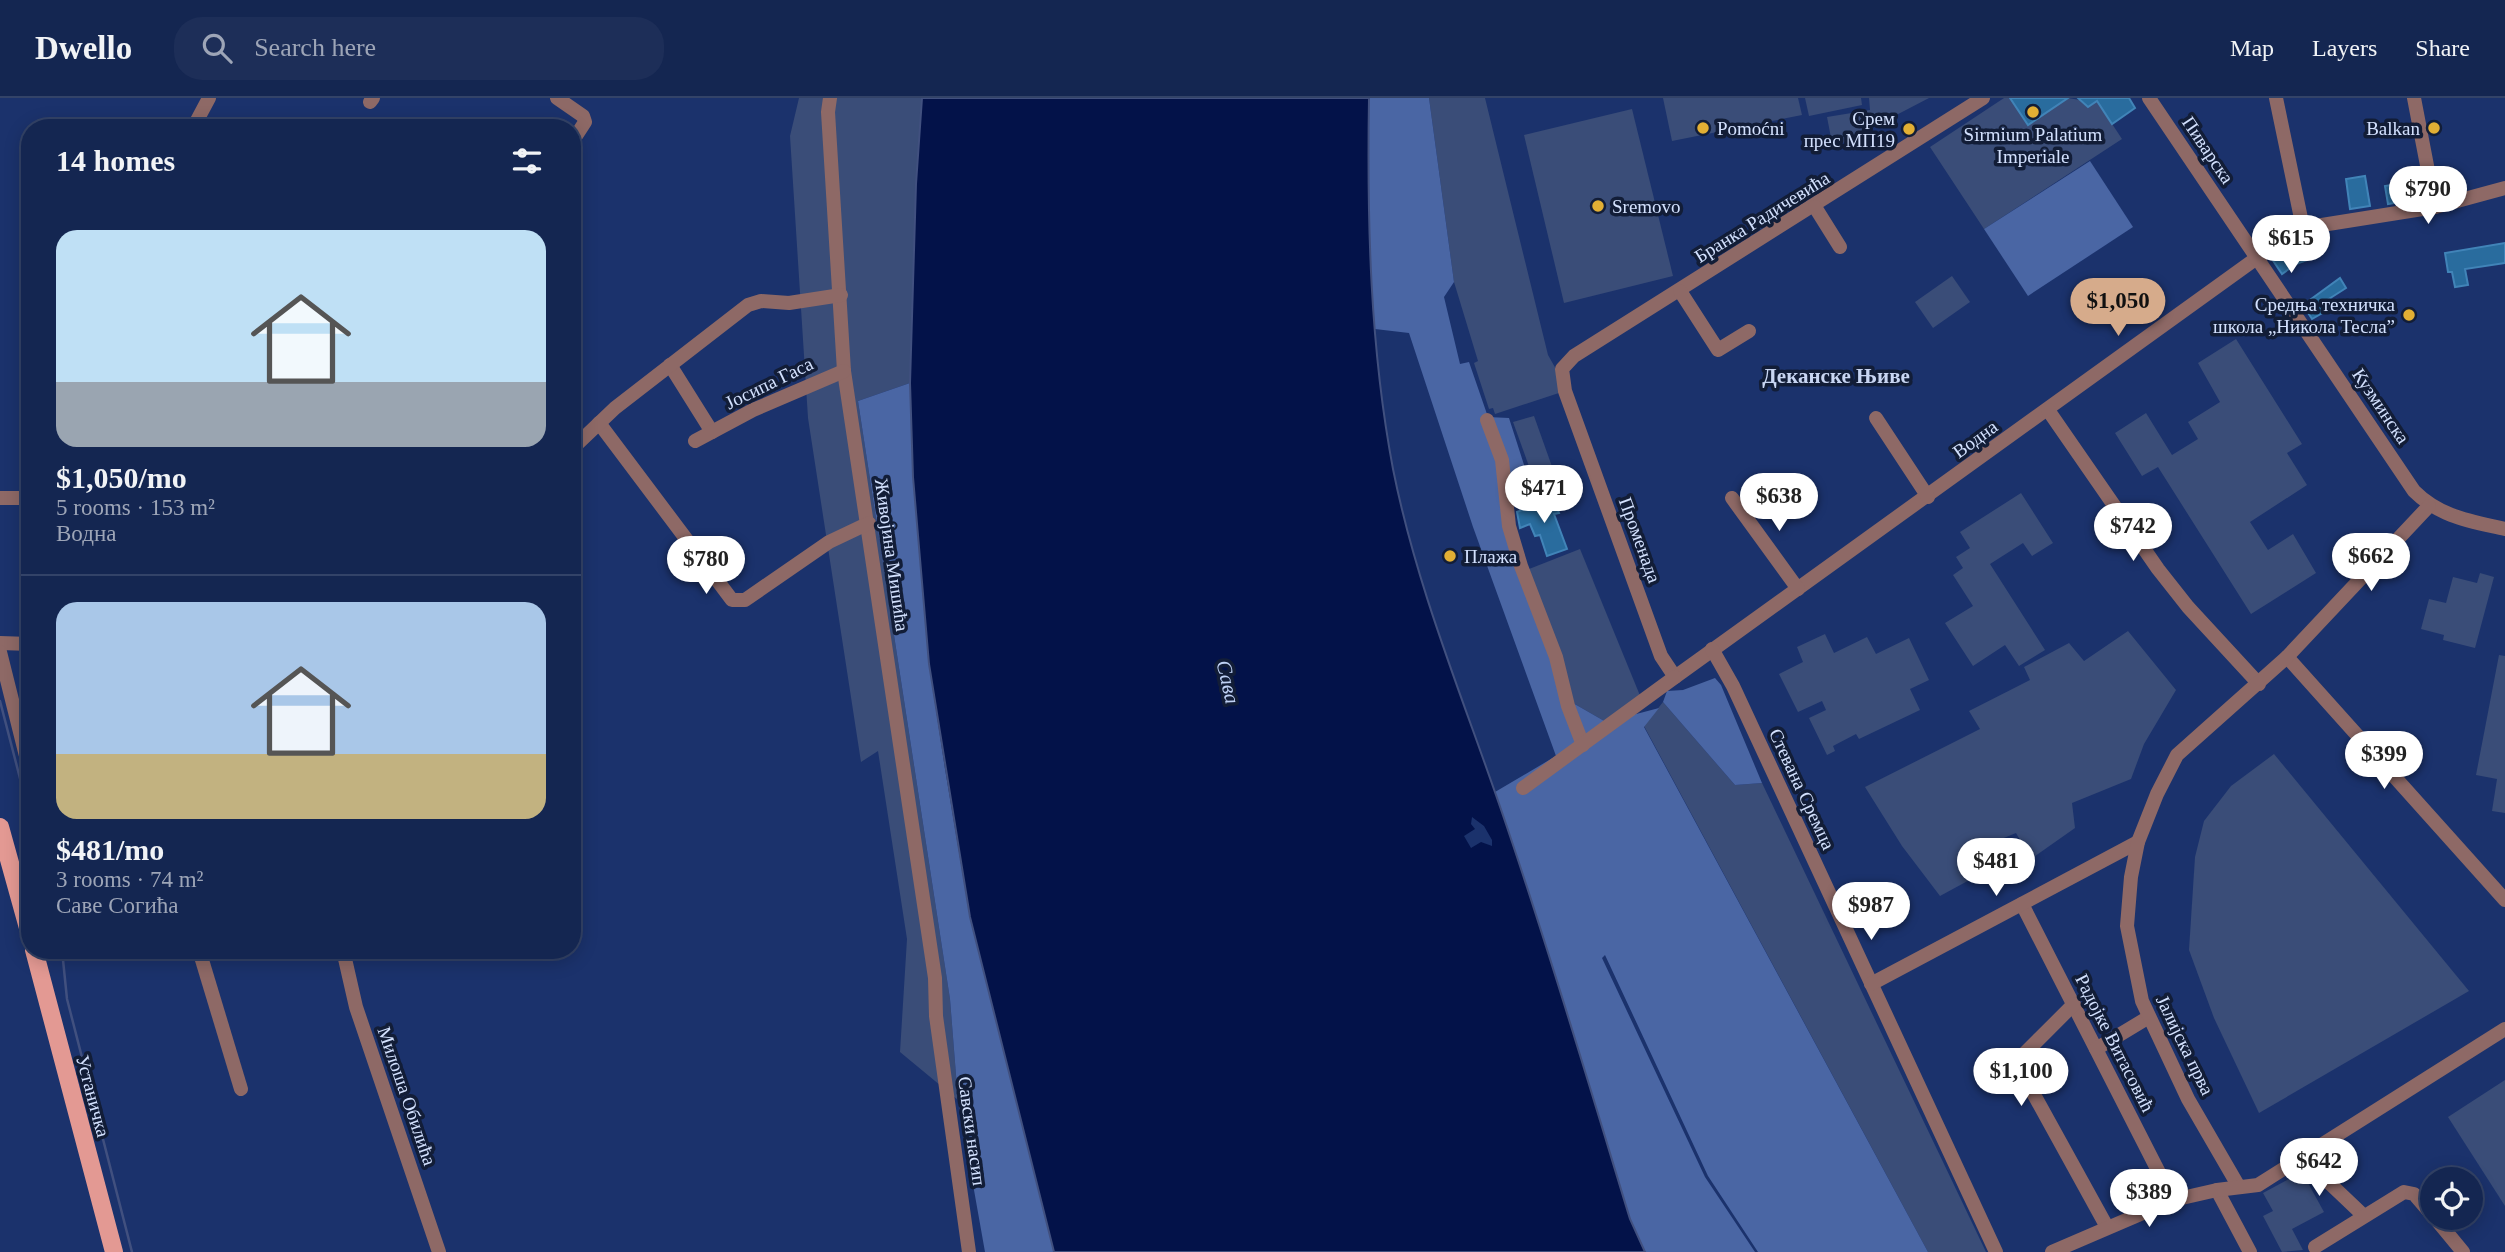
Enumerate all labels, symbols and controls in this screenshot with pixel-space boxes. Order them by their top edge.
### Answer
search box [174,17,664,80]
icon: search [198,29,236,67]
text: Dwello [35,30,132,66]
text: Search here [254,33,376,62]
text: Map [2230,35,2274,61]
text: Layers [2312,35,2377,61]
text: Share [2415,35,2470,61]
marker: Sirmium Palatium Imperiale [2025,104,2041,120]
place label: Срем прес МП19 [1804,108,1895,151]
street label: Пиварска [2178,112,2238,188]
place label: Pomoćni [1717,118,1785,139]
place label: Balkan [2366,118,2420,139]
marker: Pomoćni [1695,120,1711,136]
marker: Balkan [2426,120,2442,136]
marker: Срем прес МП19 [1901,121,1917,137]
place label: Sirmium Palatium Imperiale [1964,124,2103,167]
icon: filters [508,142,546,180]
text: 14 homes [56,144,175,177]
pin: $790 [2387,166,2469,226]
street label: Бранка Радичевића [1691,167,1834,267]
text: $790 [2405,176,2451,201]
place label: Sremovo [1612,196,1681,217]
marker: Sremovo [1590,198,1606,214]
pin: $615 [2250,216,2332,275]
text: $615 [2268,225,2314,250]
icon: home [238,276,364,402]
pin: $1,050 [2061,278,2175,338]
text: $1,050 [2086,288,2150,313]
place label: Средња техничка школа „Никола Тесла” [2213,294,2396,337]
marker: Средња техничка школа „Никола Тесла” [2401,307,2417,323]
street label: Јосипа Гаса [722,352,817,413]
district label: Деканске Њиве [1762,364,1910,388]
street label: Кузминска [2348,364,2414,448]
street label: Водна [1949,416,2002,462]
text: $1,050/mo [56,461,187,494]
pin: $471 [1503,466,1585,525]
pin: $638 [1738,474,1820,533]
text: $471 [1521,475,1567,500]
street label: Живојина Мишића [871,477,913,633]
text: $638 [1756,483,1802,508]
street label: Променада [1615,494,1665,586]
text: 5 rooms · 153 m² [56,495,215,520]
pin: $742 [2092,504,2174,563]
text: $742 [2110,513,2156,538]
text: Водна [56,521,116,546]
pin: $662 [2330,533,2412,593]
pin: $780 [665,536,747,596]
text: $662 [2348,543,2394,568]
text: $780 [683,546,729,571]
place label: Плажа [1464,546,1518,567]
marker: Плажа [1442,548,1458,564]
icon: home [238,648,364,774]
water label: Сава [1211,658,1245,706]
street label: Стевана Сремца [1765,725,1839,853]
pin: $399 [2343,732,2425,791]
text: $399 [2361,741,2407,766]
text: $481/mo [56,833,164,866]
pin: $481 [1955,838,2037,898]
text: $481 [1973,848,2019,873]
text: 3 rooms · 74 m² [56,867,203,892]
pin: $987 [1830,882,1912,942]
text: $987 [1848,892,1894,917]
text: Саве Согића [56,893,179,918]
street label: Радојке Витасовић [2071,971,2159,1116]
street label: Јалијска прва [2152,992,2218,1099]
street label: Милоша Обилића [373,1024,441,1169]
pin: $1,100 [1964,1048,2078,1108]
street label: Устаничка [72,1053,114,1140]
text: $1,100 [1989,1058,2053,1083]
street label: Савски насип [954,1075,990,1187]
pin: $642 [2278,1138,2360,1198]
text: $642 [2296,1148,2342,1173]
map controls [2420,1167,2483,1230]
button: locate [2420,1167,2483,1230]
pin: $389 [2108,1170,2190,1229]
text: $389 [2126,1179,2172,1204]

